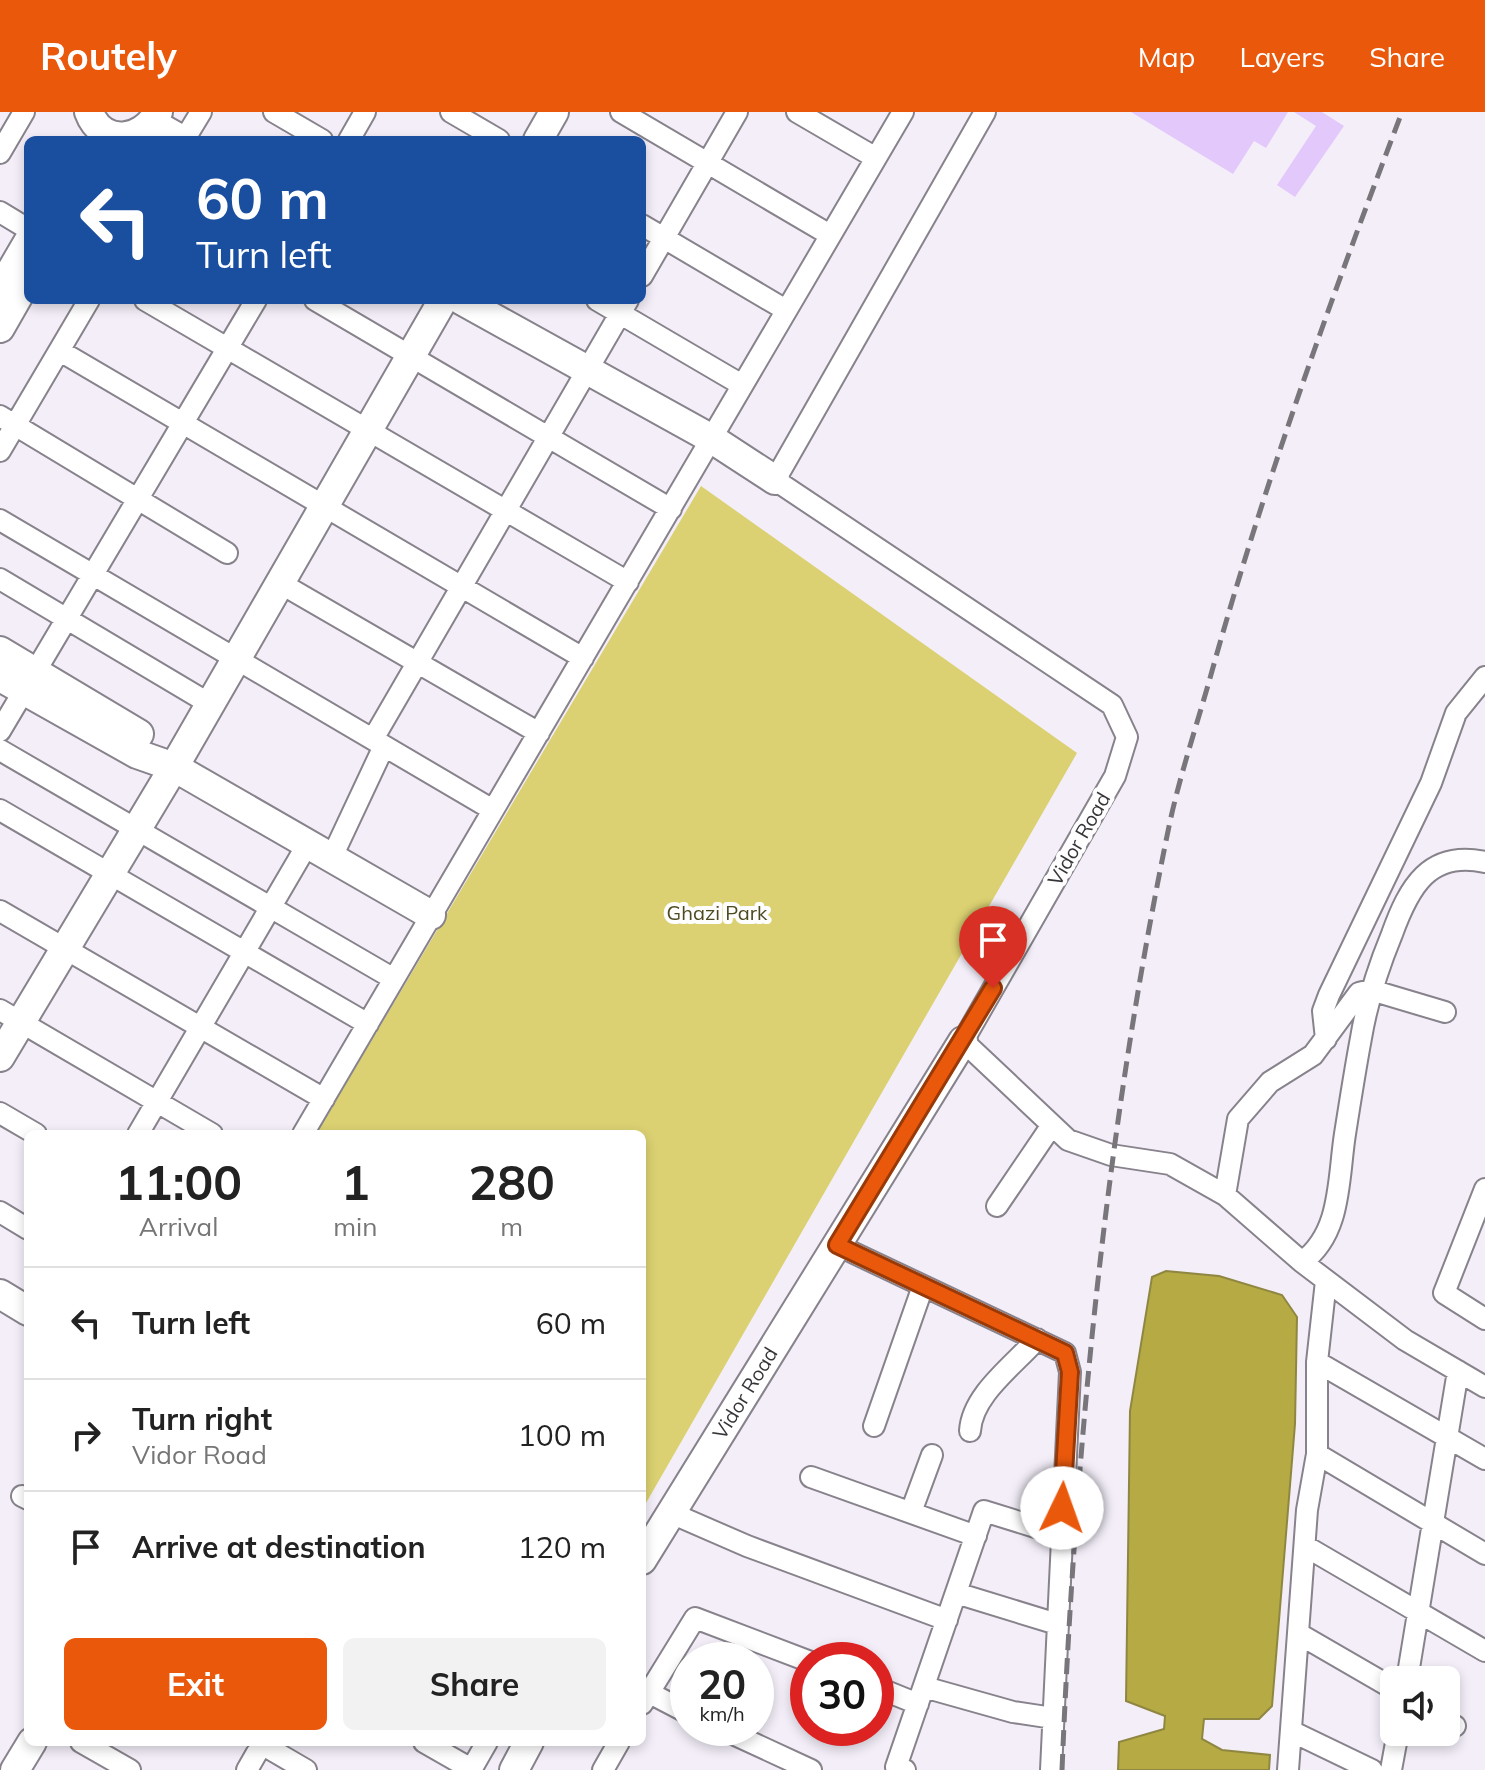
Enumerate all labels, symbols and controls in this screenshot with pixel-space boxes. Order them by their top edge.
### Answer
text: Routely [40,32,177,80]
text: Map [1138,39,1195,74]
text: Layers [1239,39,1325,74]
text: Share [1369,39,1445,74]
text: 60 m [196,163,329,233]
icon: left [64,168,168,272]
text: Turn left [196,232,332,277]
street label: Vidor Road [1042,788,1115,890]
park label: Ghazi Park [667,900,768,925]
pin [959,906,1027,988]
icon: arrive [971,918,1015,962]
text: 11:00 [115,1152,242,1212]
text: 1 [341,1152,370,1212]
text: 280 [469,1152,555,1212]
text: Arrival [139,1210,218,1243]
text: min [333,1210,377,1243]
text: m [500,1210,523,1243]
icon: left [64,1301,108,1345]
text: Turn left [132,1304,250,1342]
text: 60 m [536,1304,606,1342]
street label: Vidor Road [707,1342,783,1444]
text: Turn right [132,1400,272,1438]
icon: right [64,1413,108,1457]
text: 100 m [518,1416,606,1454]
text: Vidor Road [132,1438,267,1471]
position arrow [1020,1466,1104,1550]
icon: arrive [64,1525,108,1569]
text: Arrive at destination [132,1528,426,1566]
text: 120 m [518,1528,606,1566]
button: Exit [64,1638,327,1730]
button: Share [343,1638,606,1730]
speed limit sign: 30 [790,1642,894,1746]
text: 20 [698,1659,746,1709]
map controls [1380,1666,1460,1746]
button: sound [1380,1666,1460,1746]
text: km/h [699,1701,745,1726]

